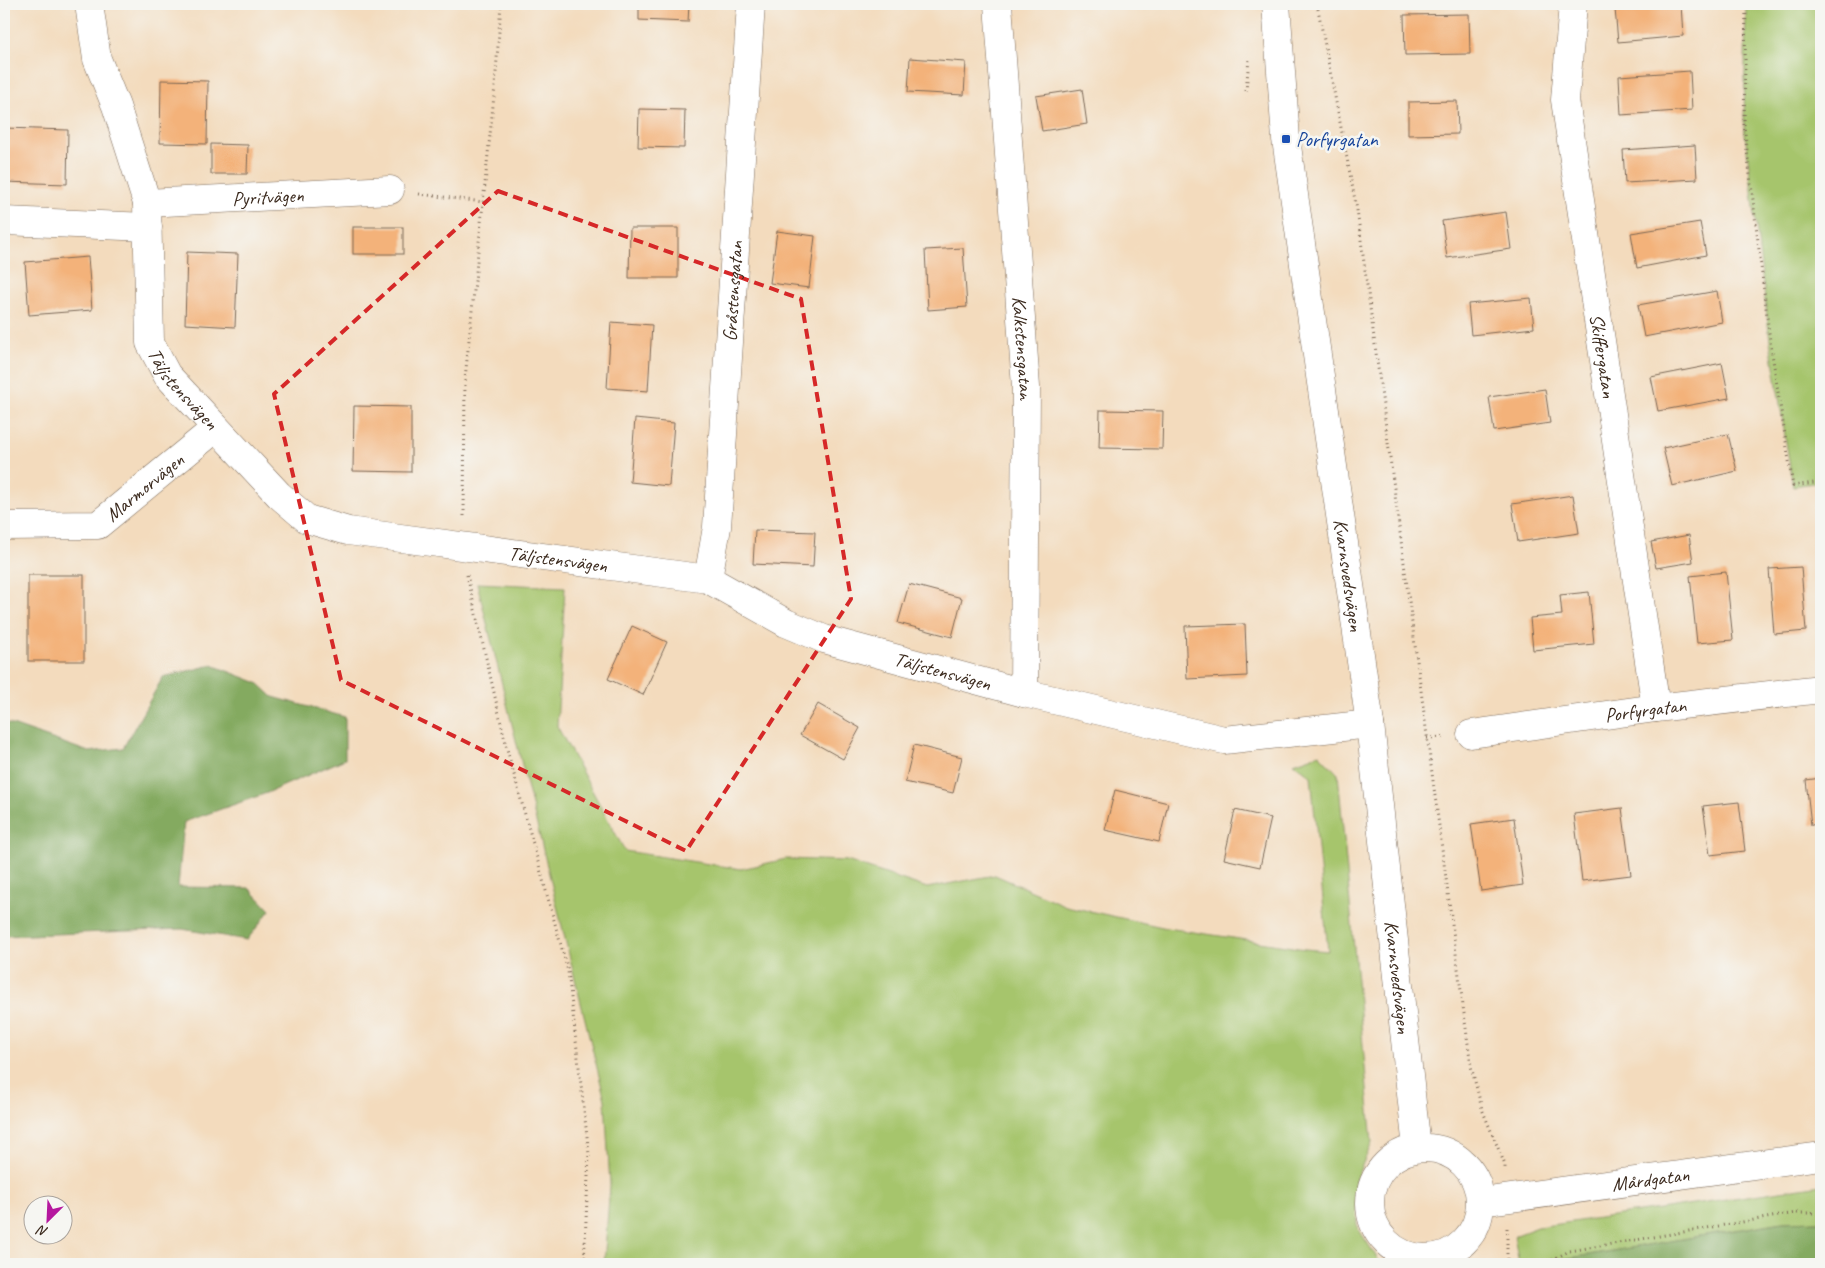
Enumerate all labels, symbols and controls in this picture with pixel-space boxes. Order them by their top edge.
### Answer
place label: Porfyrgatan [1296,127,1379,152]
marker: Porfyrgatan [1280,133,1292,145]
street label: Pyritvägen [231,183,305,211]
street label: Gråstensgatan [717,239,749,342]
street label: Kalkstensgatan [1006,295,1038,401]
street label: Skiffergatan [1584,312,1622,401]
street label: Täljstensvägen [142,344,224,436]
street label: Marmorvägen [100,447,190,527]
street label: Kvarnsvedsvägen [1328,517,1369,634]
street label: Täljstensvägen [507,541,610,579]
street label: Täljstensvägen [891,647,995,697]
street label: Porfyrgatan [1603,693,1688,728]
street label: Kvarnsvedsvägen [1379,919,1416,1036]
street label: Mårdgatan [1610,1162,1692,1197]
north arrow [22,1196,72,1246]
text: N [33,1221,50,1241]

